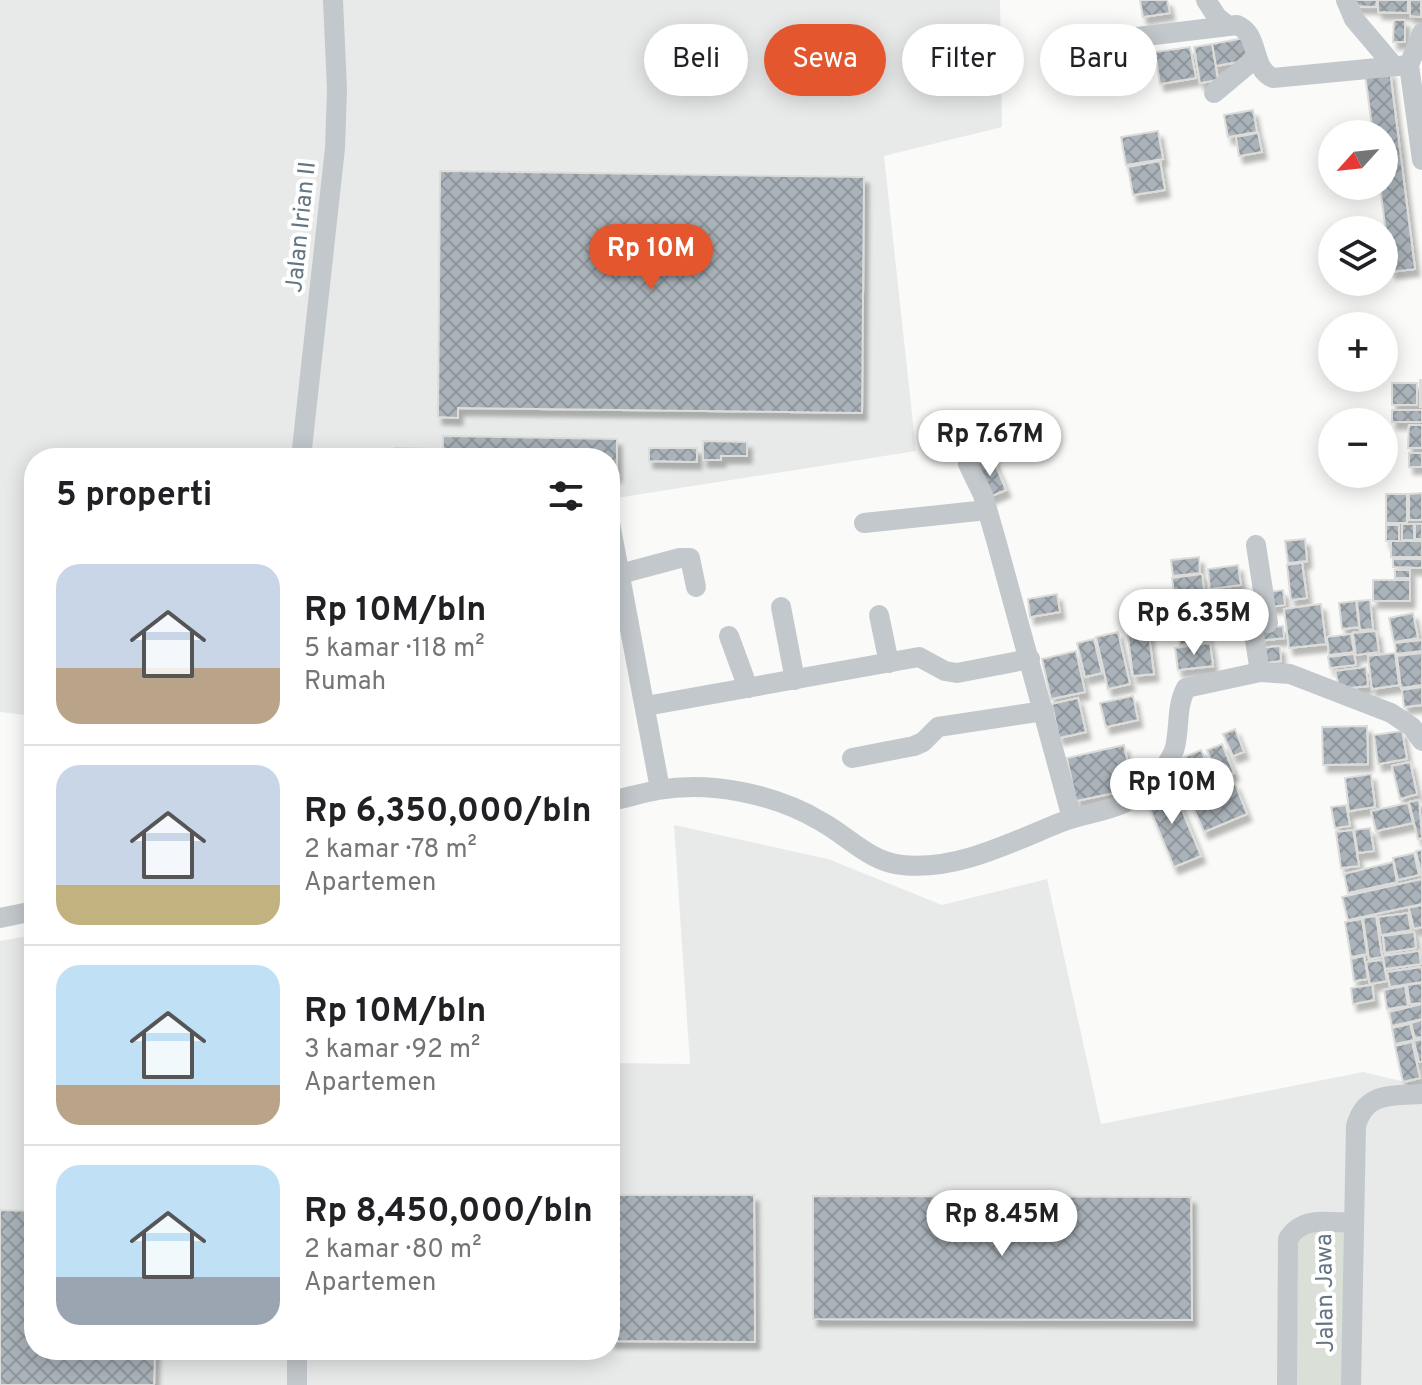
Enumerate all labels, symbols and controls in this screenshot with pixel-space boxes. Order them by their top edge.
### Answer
chip: Beli [644,24,748,96]
chip: Sewa [764,24,886,96]
chip: Filter [902,24,1024,96]
chip: Baru [1040,24,1157,96]
north arrow [1318,120,1398,200]
map controls [1318,120,1398,488]
street label: Jalan Irian II [280,160,324,294]
button: layers [1318,216,1398,296]
pin: Rp 10M [586,224,716,292]
text: Rp 10M [607,233,695,266]
button: + [1318,312,1398,392]
button: − [1318,408,1398,488]
pin: Rp 7.67M [907,410,1073,478]
text: Rp 7.67M [936,419,1044,452]
icon: filters [544,474,588,518]
text: 5 properti [56,475,212,518]
pin: Rp 6.35M [1111,589,1277,657]
text: Rp 10M/bln [304,590,487,633]
icon: home [120,596,216,692]
text: Rp 6.35M [1137,598,1251,631]
text: 5 kamar · 118 m² [304,633,485,666]
text: Rumah [304,666,386,699]
pin: Rp 10M [1107,758,1237,826]
text: Rp 10M [1128,767,1216,800]
text: Rp 6,350,000/bln [304,791,592,834]
icon: home [120,797,216,893]
text: 2 kamar · 78 m² [304,834,477,867]
text: Apartemen [304,867,436,900]
text: Rp 10M/bln [304,991,487,1034]
icon: home [120,997,216,1093]
text: 3 kamar · 92 m² [304,1034,480,1067]
text: Apartemen [304,1067,436,1100]
pin: Rp 8.45M [919,1190,1085,1258]
text: Rp 8,450,000/bln [304,1191,593,1234]
icon: home [120,1197,216,1293]
text: Rp 8.45M [944,1199,1060,1232]
street label: Jalan Jawa [1310,1233,1342,1353]
text: 2 kamar · 80 m² [304,1234,482,1267]
text: Apartemen [304,1267,436,1300]

